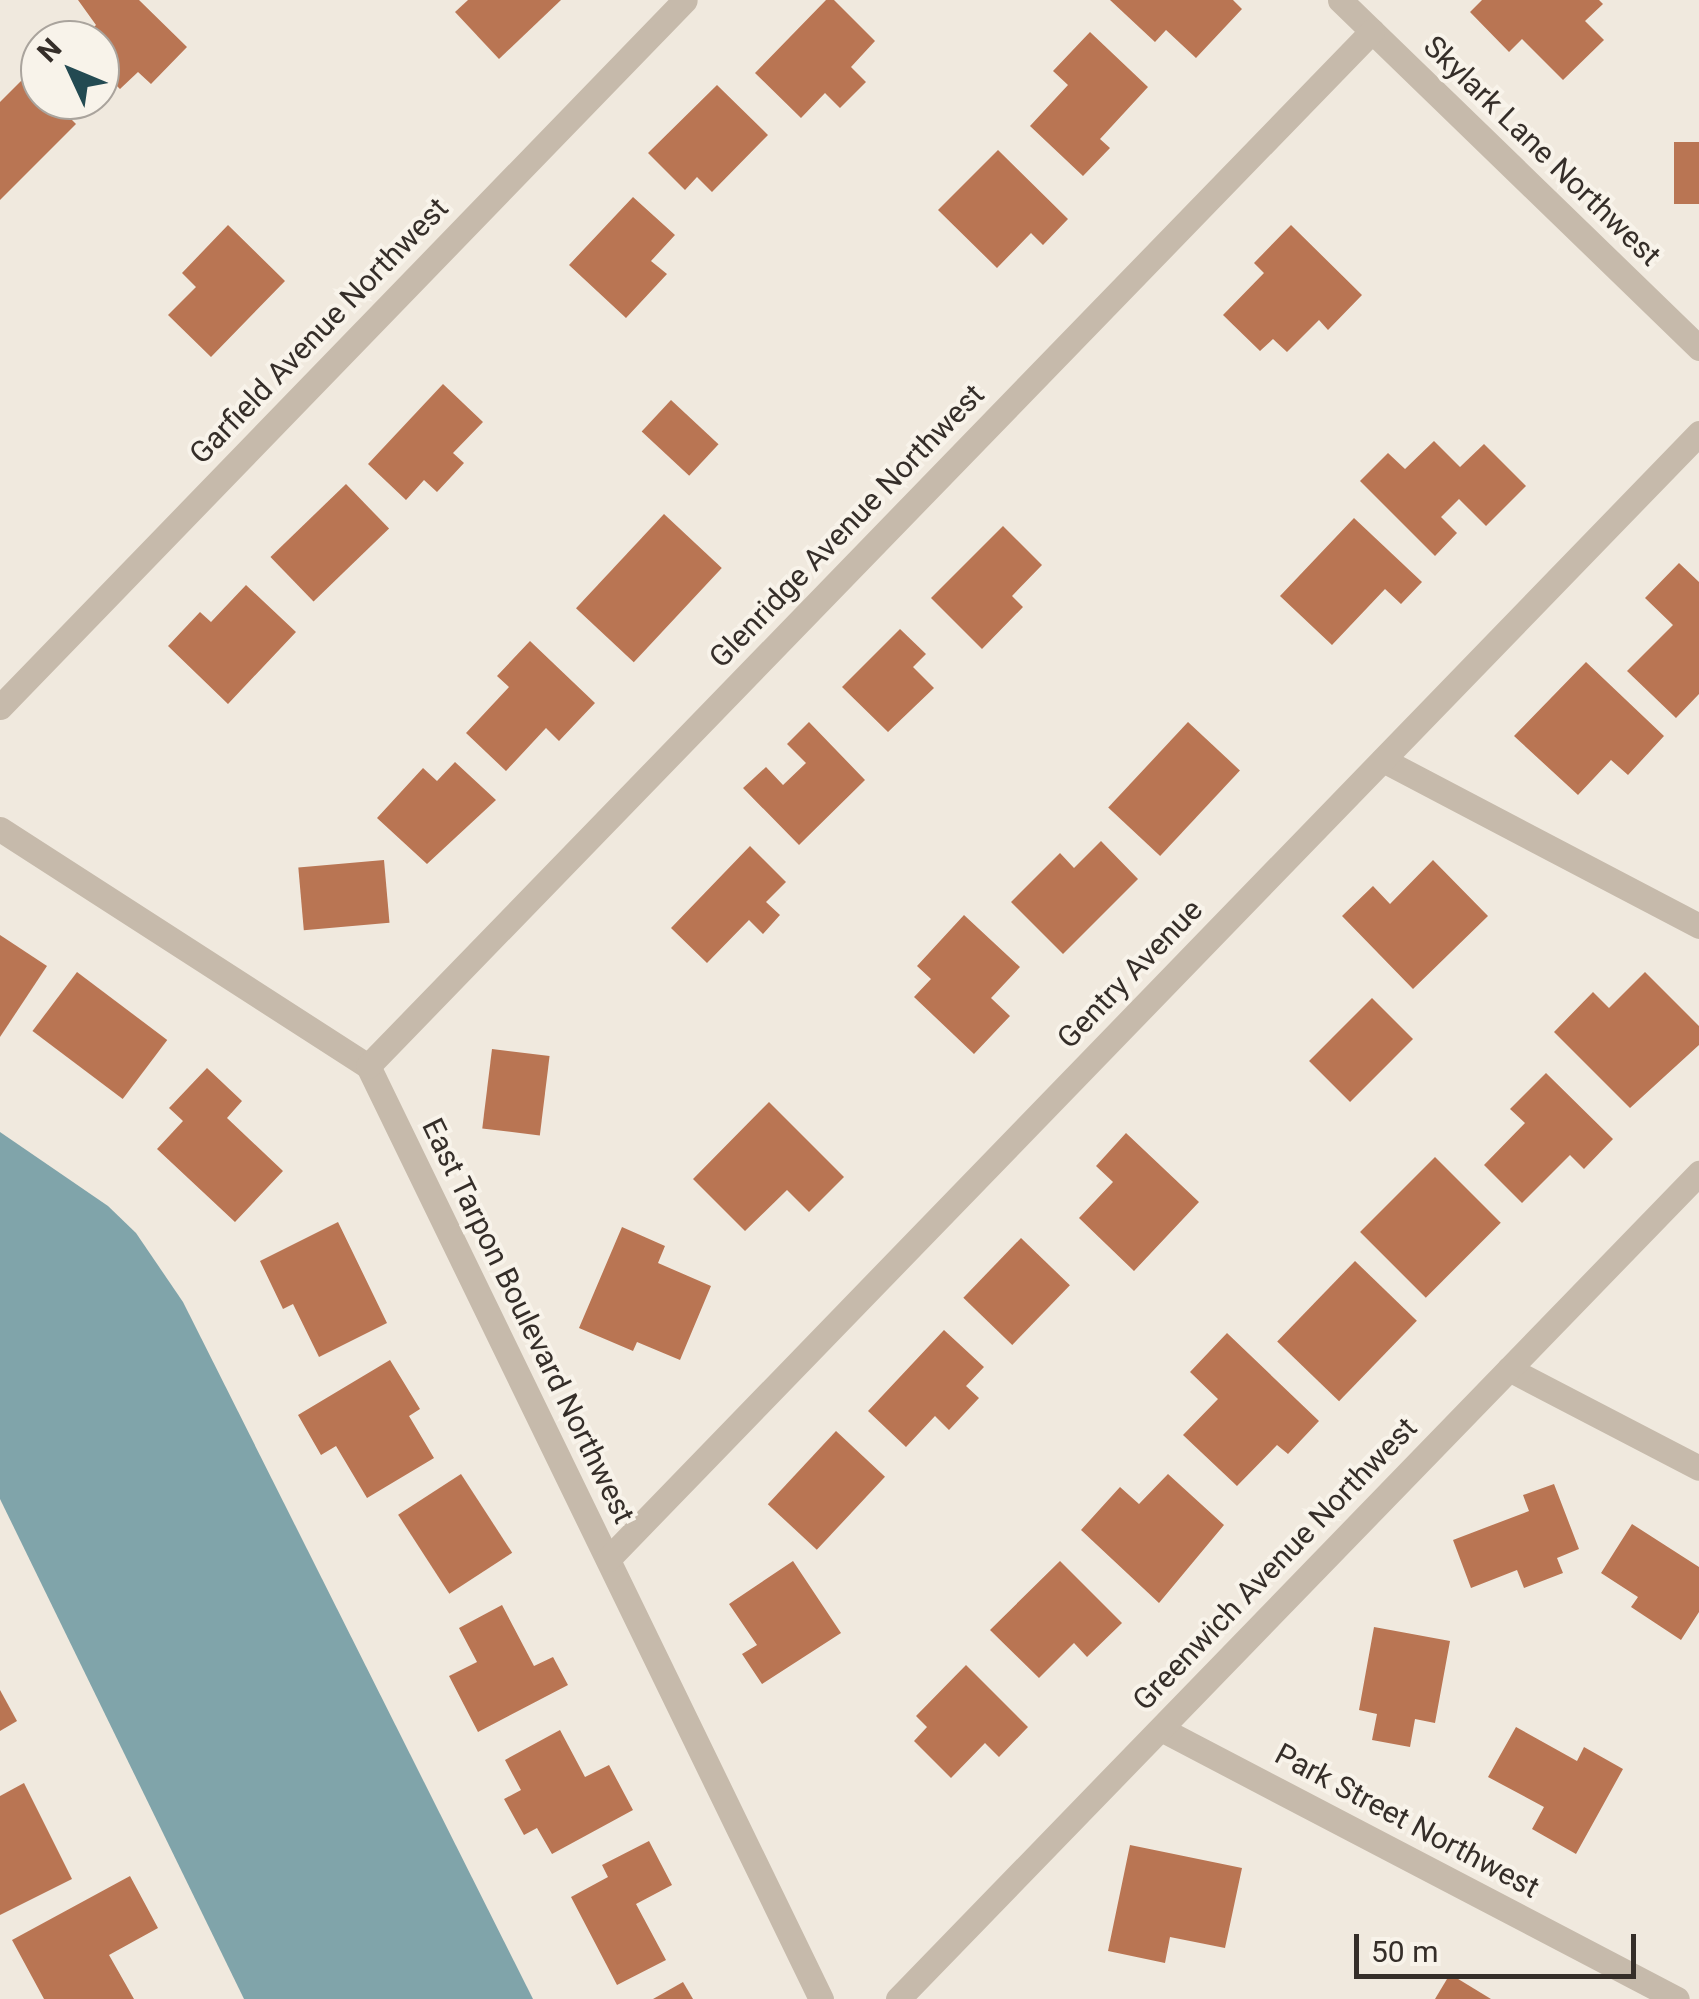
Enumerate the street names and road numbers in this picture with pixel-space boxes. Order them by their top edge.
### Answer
street label: Skylark Lane Northwest [1416,28,1668,274]
street label: Garfield Avenue Northwest [182,190,456,472]
street label: Glenridge Avenue Northwest [702,377,992,675]
street label: Gentry Avenue [1050,892,1210,1056]
street label: East Tarpon Boulevard Northwest [414,1112,642,1530]
street label: Greenwich Avenue Northwest [1125,1410,1425,1718]
street label: Park Street Northwest [1269,1736,1545,1906]

